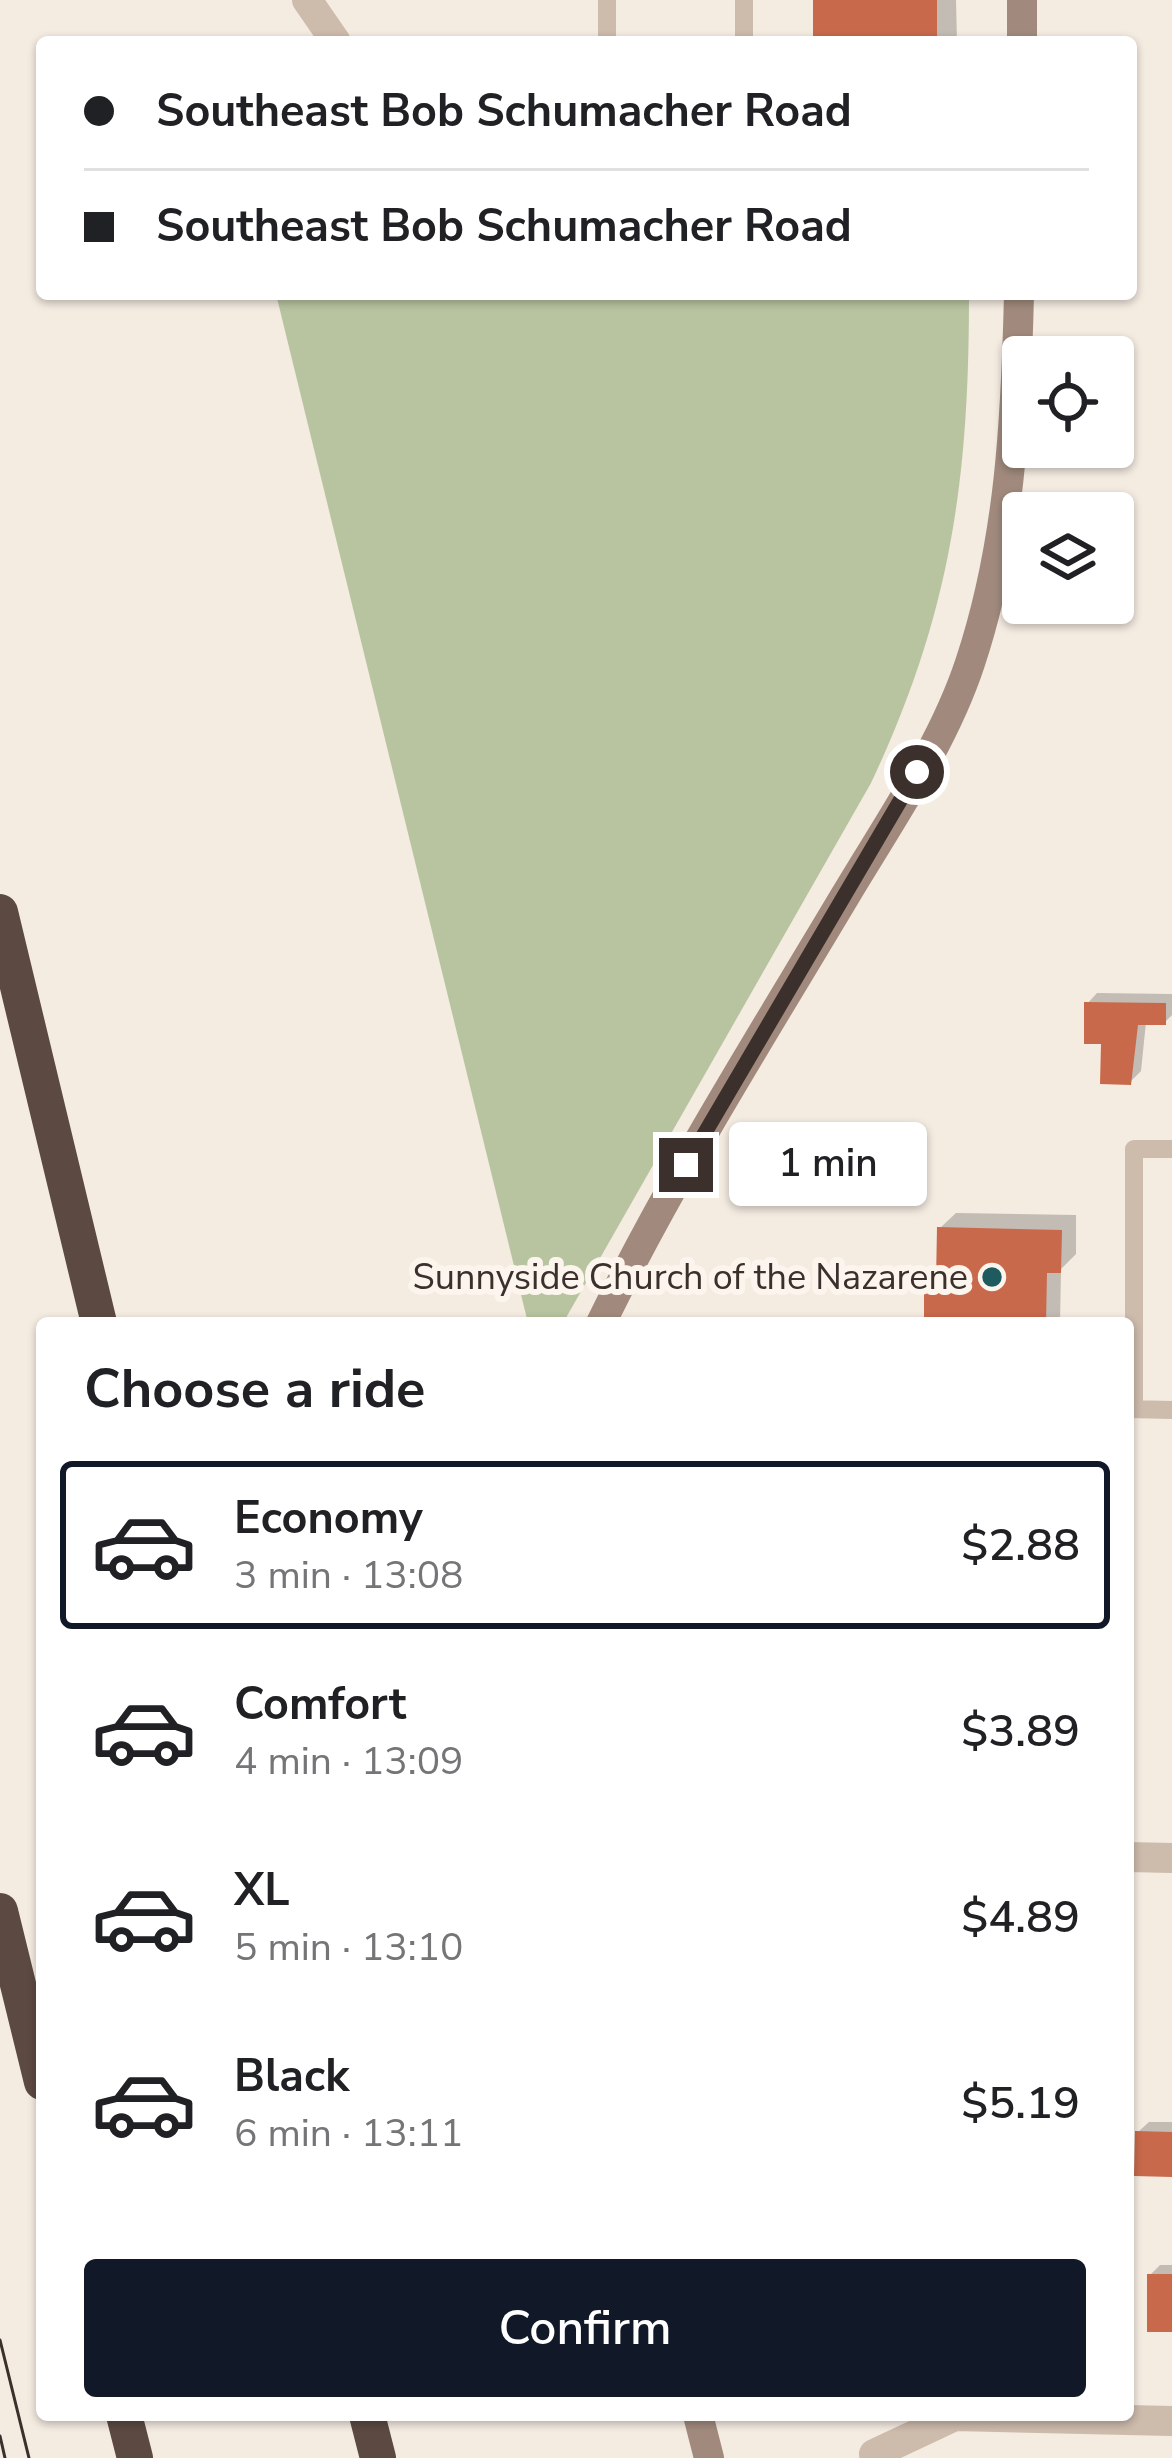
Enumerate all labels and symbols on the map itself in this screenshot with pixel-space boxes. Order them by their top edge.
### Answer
route start [890,745,944,799]
callout: 1 min [728,1123,926,1207]
route end [659,1138,713,1192]
place label: Sunnyside Church of the Nazarene [413,1253,968,1302]
marker: Sunnyside Church of the Nazarene [979,1264,1005,1290]

